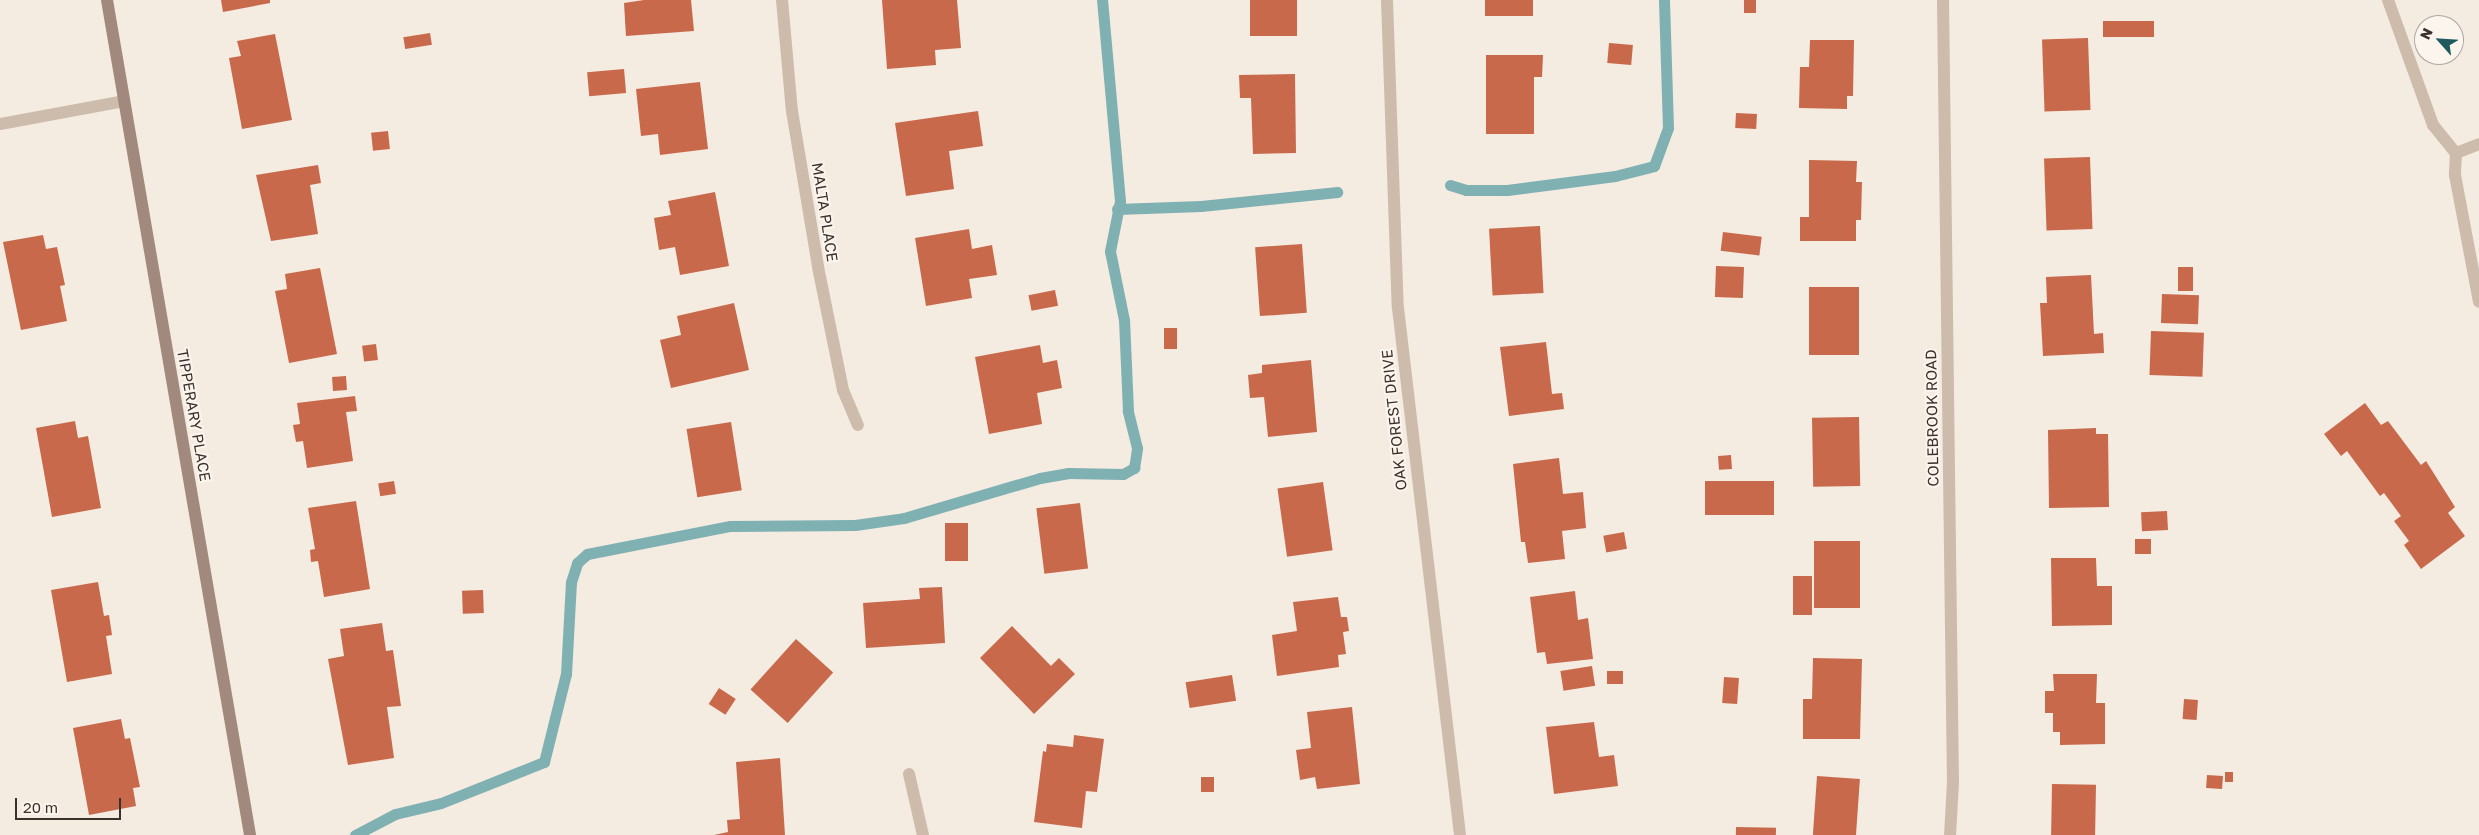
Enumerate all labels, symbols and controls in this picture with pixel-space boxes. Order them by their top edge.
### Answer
north arrow [2414,15,2464,65]
text: N [2416,25,2436,42]
street label: MALTA PLACE [808,161,842,263]
street label: TIPPERARY PLACE [173,347,215,483]
street label: OAK FOREST DRIVE [1378,349,1410,491]
street label: COLEBROOK ROAD [1922,349,1942,487]
scale bar [18,788,124,820]
text: 20 m [23,798,58,816]

